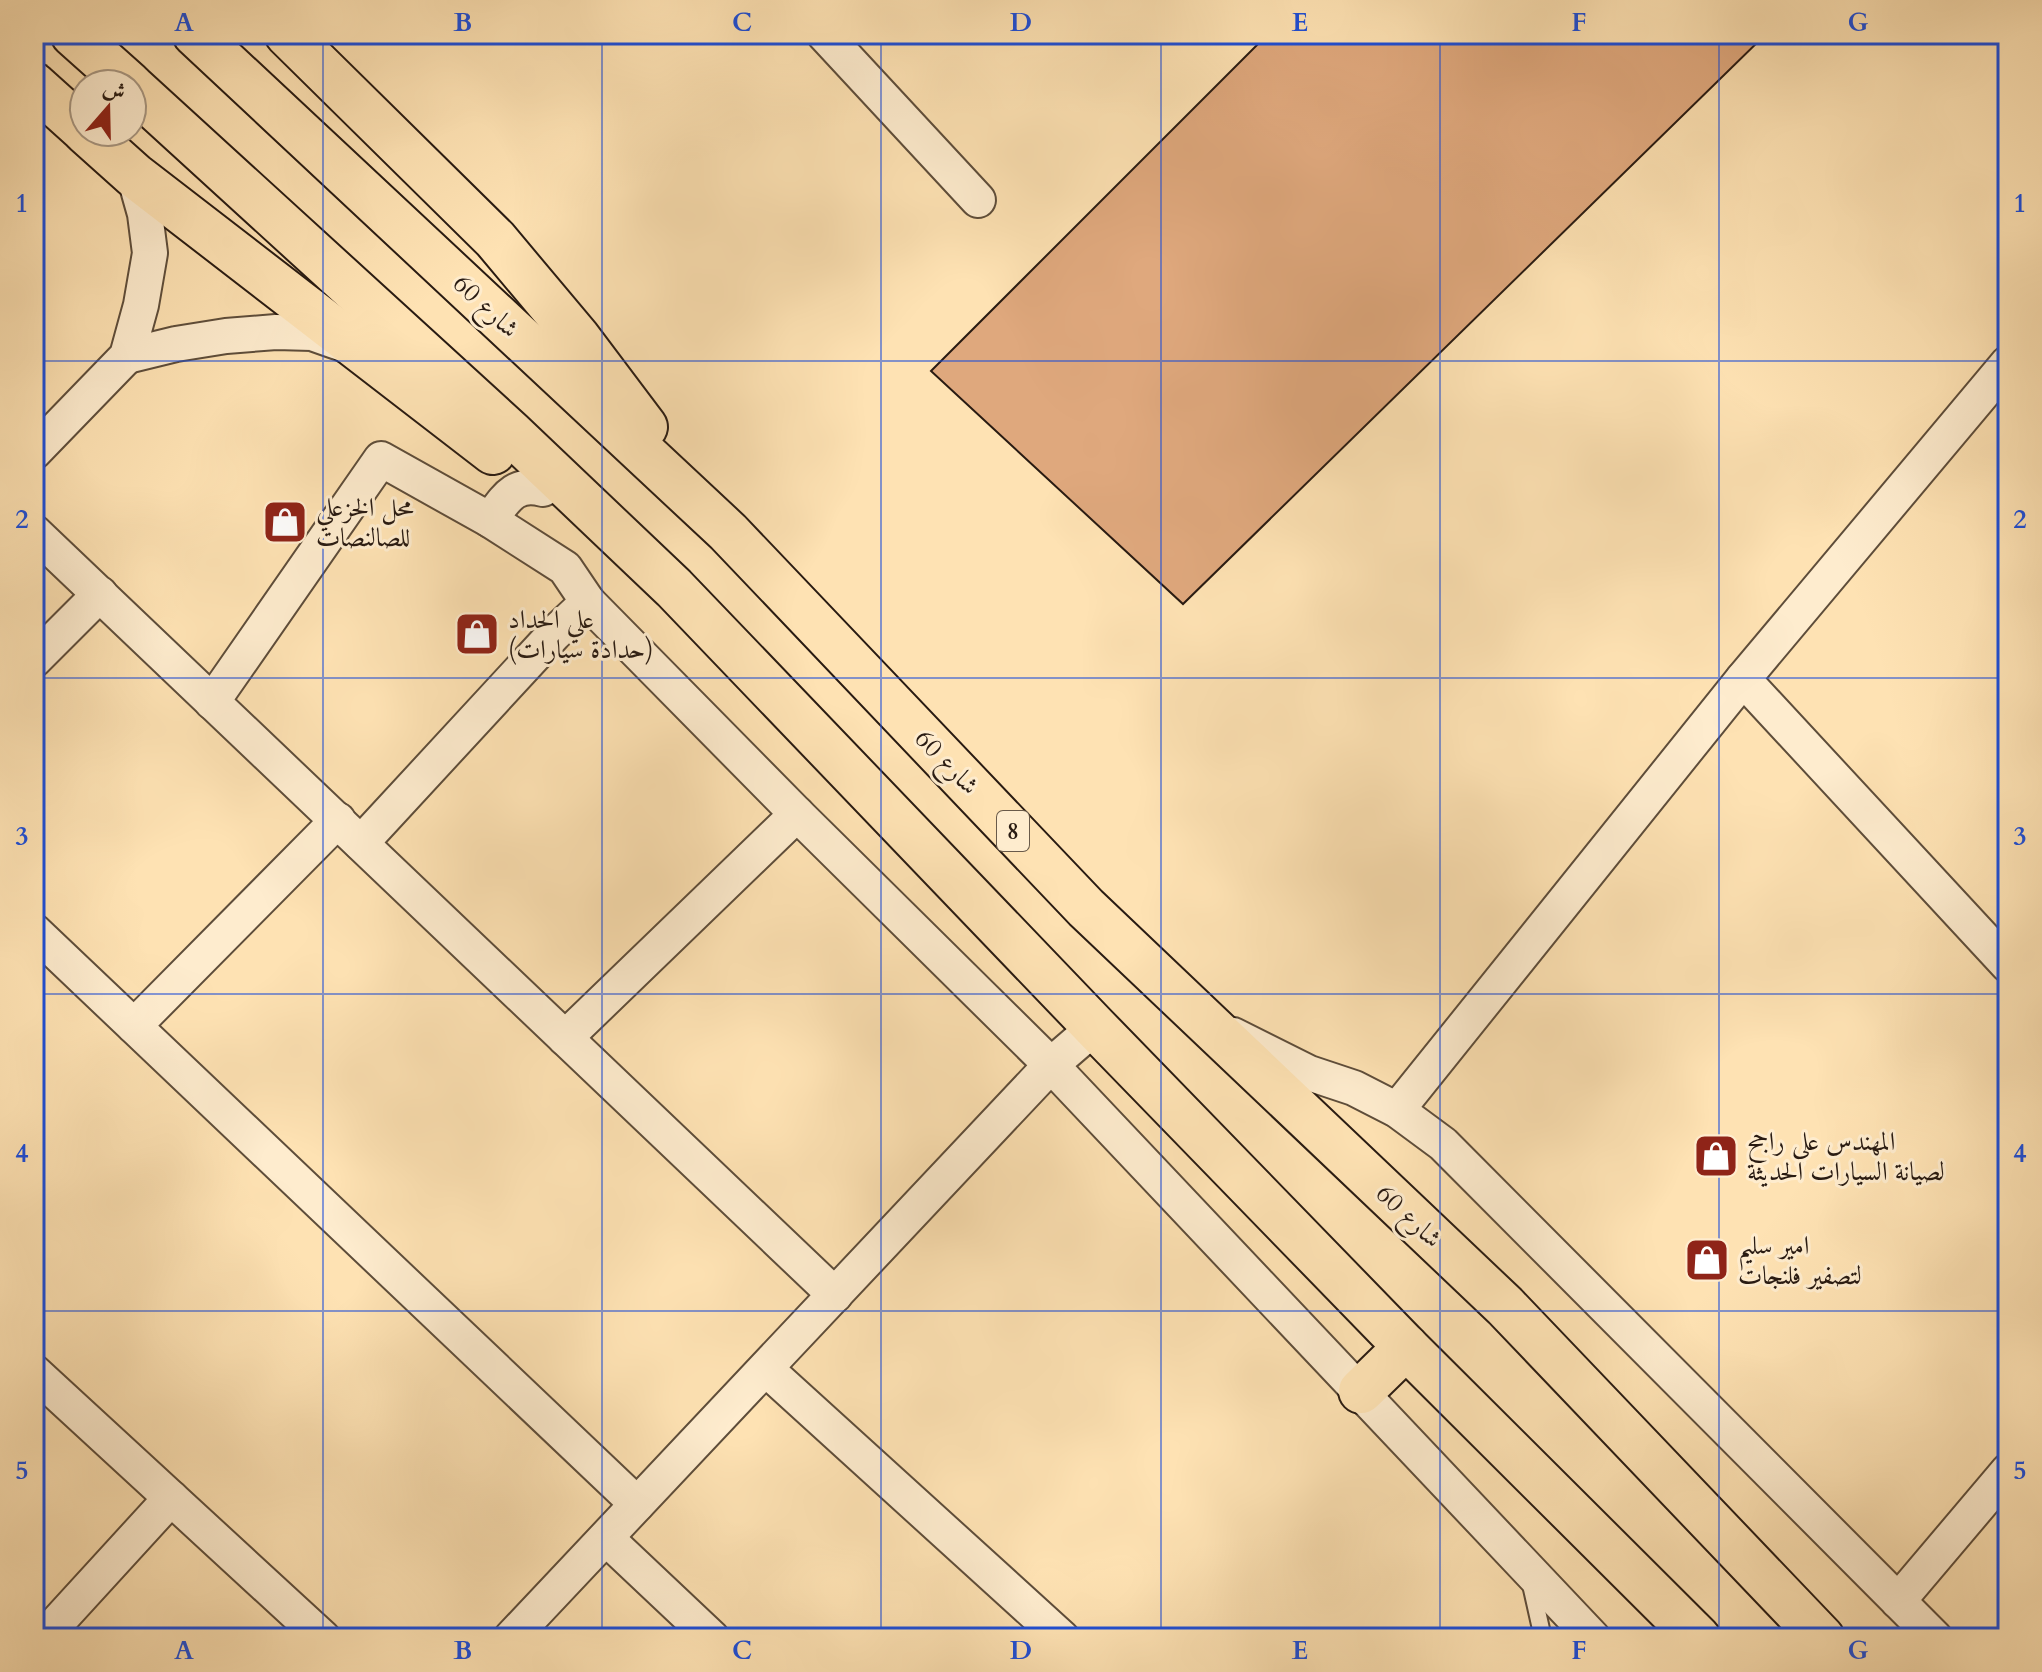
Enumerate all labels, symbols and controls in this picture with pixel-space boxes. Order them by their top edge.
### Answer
text: A [174,5,194,40]
text: B [454,5,472,40]
text: C [732,5,752,40]
text: D [1010,5,1032,40]
text: E [1292,5,1308,40]
text: F [1571,5,1587,40]
text: G [1847,5,1869,40]
north arrow [68,68,148,148]
text: ش [99,72,130,108]
text: 1 [15,186,29,221]
text: 1 [2013,186,2027,221]
street label: شارع 60 [443,266,527,349]
place label: محل الخزعلي للصالنصات [316,490,414,555]
shop icon: محل الخزعلي للصالنصات [261,498,309,546]
text: 2 [15,502,29,537]
text: 2 [2013,502,2027,537]
place label: علي الحداد (حدادة سيارات) [508,602,654,667]
shop icon: علي الحداد (حدادة سيارات) [453,610,501,658]
street label: شارع 60 [904,722,987,805]
road number: 8 [997,811,1029,851]
text: 3 [15,819,29,854]
text: 3 [2013,819,2027,854]
place label: المهندس علي راجح لصيانة السيارات الحديثة [1747,1124,1945,1189]
shop icon: المهندس علي راجح لصيانة السيارات الحديثة [1692,1132,1740,1180]
text: 4 [15,1136,29,1171]
text: 4 [2013,1136,2027,1171]
street label: شارع 60 [1366,1176,1450,1259]
place label: امير سليم لتصفير فلنجات [1738,1228,1862,1293]
shop icon: امير سليم لتصفير فلنجات [1683,1236,1731,1284]
text: 5 [15,1453,29,1488]
text: 5 [2013,1453,2027,1488]
text: A [174,1633,194,1668]
text: B [454,1633,472,1668]
text: C [732,1633,752,1668]
text: D [1010,1633,1032,1668]
text: E [1292,1633,1308,1668]
text: F [1571,1633,1587,1668]
text: G [1847,1633,1869,1668]

